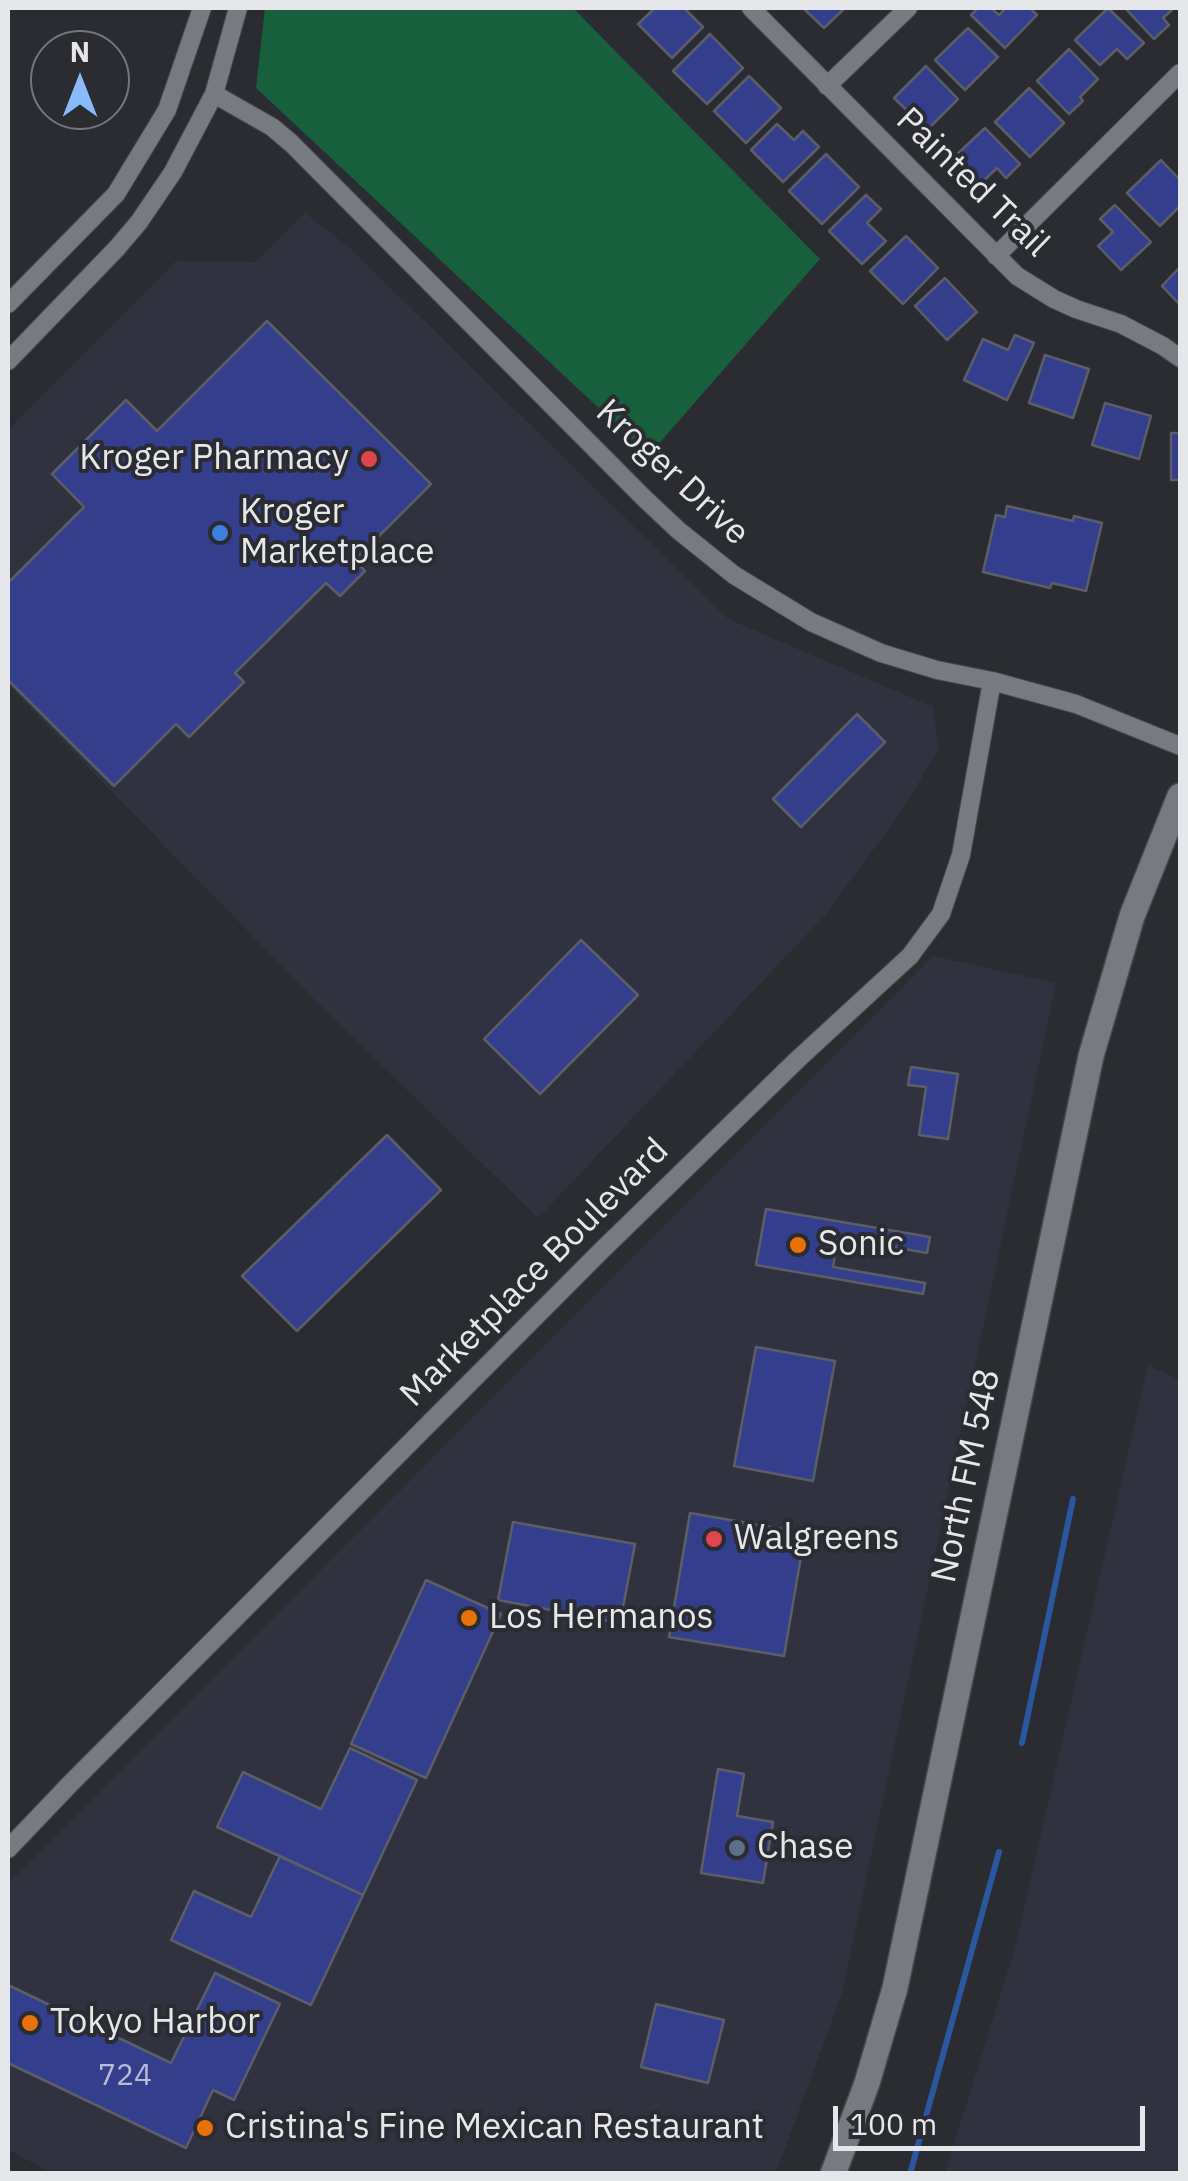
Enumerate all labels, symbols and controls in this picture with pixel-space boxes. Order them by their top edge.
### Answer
north arrow [30,30,130,130]
text: N [70,33,90,70]
street label: Painted Trail [887,100,1057,266]
street label: Kroger Drive [587,392,757,554]
place label: Kroger Pharmacy [79,438,349,480]
marker: Kroger Pharmacy [358,448,380,470]
place label: Kroger Marketplace [240,492,434,574]
marker: Kroger Marketplace [209,522,231,544]
street label: Marketplace Boulevard [392,1130,678,1416]
place label: Sonic [818,1224,904,1266]
marker: Sonic [787,1234,809,1256]
street label: North FM 548 [924,1366,1010,1586]
place label: Walgreens [734,1518,900,1560]
marker: Walgreens [703,1528,725,1550]
place label: Los Hermanos [489,1597,714,1639]
marker: Los Hermanos [458,1607,480,1629]
place label: Chase [757,1827,854,1869]
marker: Chase [726,1837,748,1859]
place label: Tokyo Harbor [50,2002,260,2044]
marker: Tokyo Harbor [19,2012,41,2034]
house number: 724 [98,2058,152,2094]
scale bar [838,2086,1150,2148]
text: 100 m [850,2104,937,2143]
place label: Cristina's Fine Mexican Restaurant [225,2107,764,2149]
marker: Cristina's Fine Mexican Restaurant [194,2117,216,2139]

